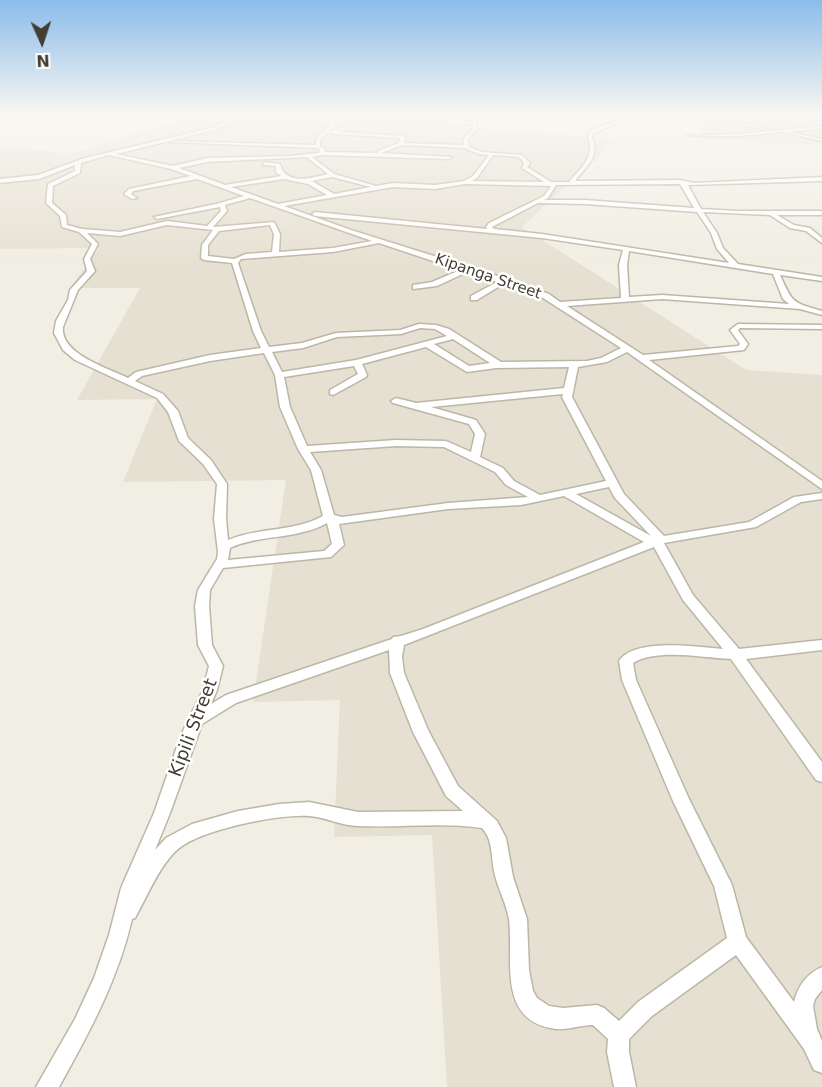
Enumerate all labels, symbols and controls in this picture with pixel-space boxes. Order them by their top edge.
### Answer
north arrow [12,12,72,72]
text: N [36,51,50,70]
street label: Kipanga Street [432,250,544,304]
street label: Kipili Street [165,676,223,780]

